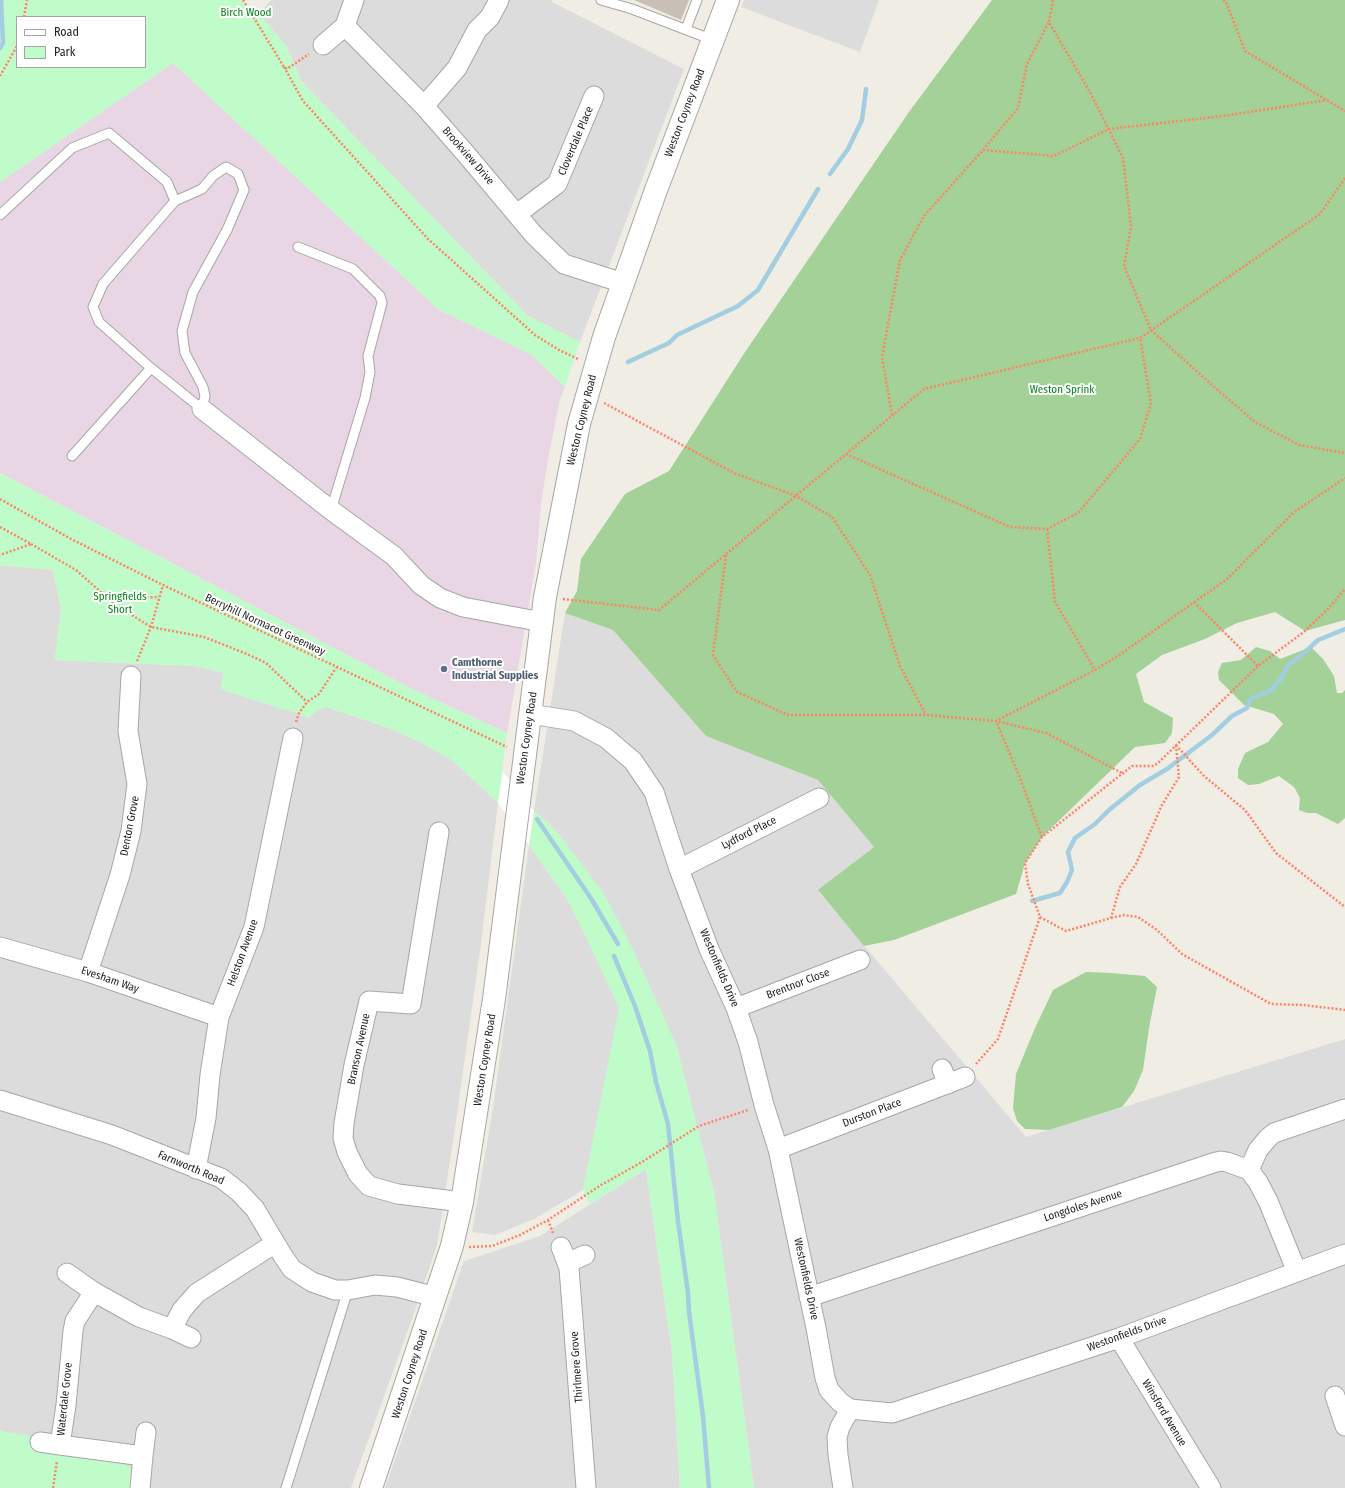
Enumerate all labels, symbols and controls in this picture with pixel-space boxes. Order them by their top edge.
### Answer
park label: Birch Wood [220,6,272,20]
legend [16,16,146,68]
text: Road [54,25,79,39]
text: Park [54,45,75,59]
street label: Weston Coyney Road [662,67,708,159]
street label: Cloverdale Place [556,104,596,178]
street label: Brookview Drive [439,124,497,188]
street label: Weston Coyney Road [564,373,600,467]
park label: Weston Sprink [1030,383,1094,397]
park label: Springfields Short [93,590,147,616]
street label: Berryhill Normacot Greenway [203,591,327,659]
place label: Camthorne Industrial Supplies [452,656,538,682]
marker: Camthorne Industrial Supplies [439,664,449,674]
street label: Weston Coyney Road [514,691,540,785]
street label: Denton Grove [118,795,142,857]
street label: Lydford Place [719,814,779,852]
street label: Helston Avenue [225,918,261,988]
street label: Westonfields Drive [697,927,741,1009]
street label: Evesham Way [79,964,141,996]
street label: Brentnor Close [765,966,831,1002]
street label: Branson Avenue [345,1012,373,1086]
street label: Weston Coyney Road [471,1013,499,1107]
street label: Durston Place [841,1096,903,1130]
street label: Farnworth Road [156,1148,226,1188]
street label: Longdoles Avenue [1042,1187,1124,1225]
street label: Westonfields Drive [791,1237,821,1321]
street label: Westonfields Drive [1085,1313,1169,1355]
street label: Weston Coyney Road [389,1328,431,1420]
street label: Thirlmere Grove [568,1331,586,1403]
street label: Waterdale Grove [55,1362,75,1436]
street label: Winsford Avenue [1139,1377,1189,1449]

